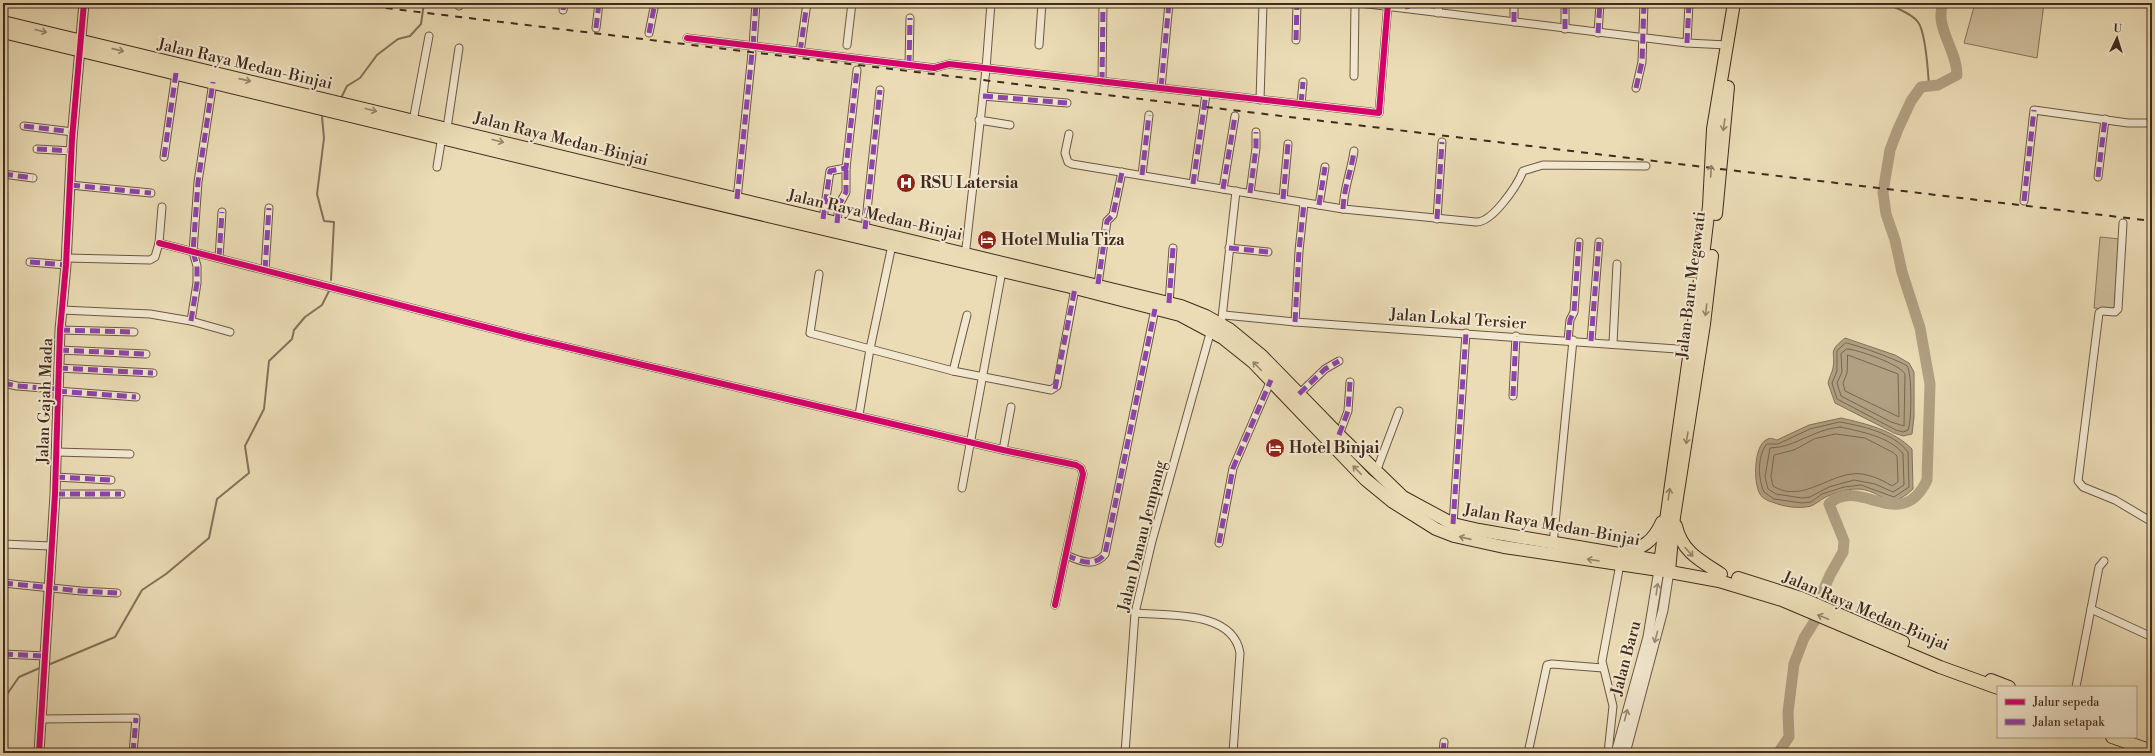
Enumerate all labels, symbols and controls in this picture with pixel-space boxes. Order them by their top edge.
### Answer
north arrow [2097,18,2137,58]
text: U [2113,22,2123,36]
one-way arrow [34,28,47,36]
street label: Jalan Raya Medan-Binjai [155,34,334,94]
one-way arrow [112,46,125,54]
one-way arrow [238,76,251,84]
one-way arrow [364,107,377,115]
street label: Jalan Raya Medan-Binjai [471,107,650,170]
one-way arrow [1720,118,1728,131]
one-way arrow [491,138,504,145]
one-way arrow [1708,165,1715,178]
hospital icon: RSU Latersia [895,172,917,194]
place label: RSU Latersia [920,173,1019,193]
street label: Jalan Raya Medan-Binjai [785,185,964,245]
street label: Jalan Baru Megawati [1672,210,1710,361]
hotel icon: Hotel Mulia Tiza [976,229,998,251]
place label: Hotel Mulia Tiza [1001,230,1125,250]
one-way arrow [1702,303,1709,316]
street label: Jalan Lokal Tersier [1388,304,1527,334]
street label: Jalan Gajah Mada [33,337,57,465]
one-way arrow [1252,361,1262,371]
one-way arrow [1682,431,1690,444]
hotel icon: Hotel Binjai [1264,437,1286,459]
place label: Hotel Binjai [1289,438,1379,458]
street label: Jalan Danau Jempang [1113,458,1171,615]
one-way arrow [1352,465,1361,475]
one-way arrow [1665,488,1673,501]
street label: Jalan Raya Medan-Binjai [1461,499,1642,550]
one-way arrow [1459,534,1472,542]
one-way arrow [1685,547,1694,557]
one-way arrow [1587,556,1600,564]
street label: Jalan Raya Medan-Binjai [1779,566,1952,655]
one-way arrow [1653,583,1661,596]
one-way arrow [1817,613,1829,620]
street label: Jalan Baru [1606,619,1646,698]
one-way arrow [1652,630,1659,643]
legend [1997,686,2137,738]
text: Jalur sepeda [2032,695,2100,710]
one-way arrow [1623,709,1630,722]
text: Jalan setapak [2032,715,2105,730]

